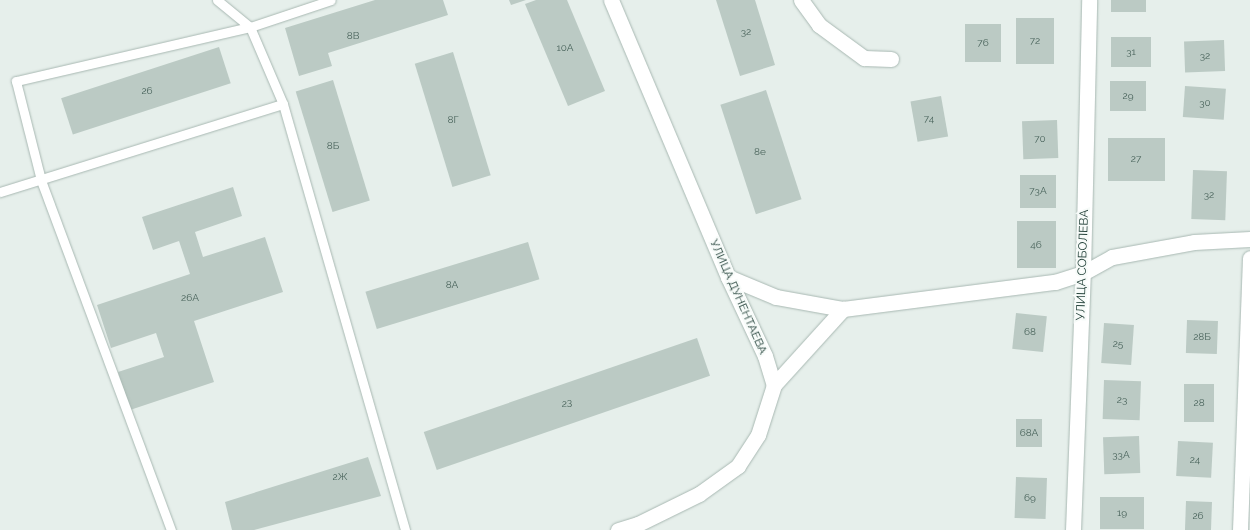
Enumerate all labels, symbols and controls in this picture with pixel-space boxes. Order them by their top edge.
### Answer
house number: 32 [741,26,751,38]
house number: 8В [347,30,359,42]
house number: 72 [1030,35,1040,47]
house number: 76 [977,37,989,49]
house number: 10А [557,42,573,54]
house number: 31 [1126,46,1136,58]
house number: 32 [1200,50,1210,62]
house number: 26 [141,85,153,97]
house number: 29 [1122,90,1134,102]
house number: 30 [1199,97,1211,109]
house number: 74 [924,113,934,125]
house number: 8Г [447,114,459,126]
house number: 70 [1034,133,1046,145]
house number: 8Б [327,140,339,152]
house number: 8е [754,146,766,158]
house number: 27 [1131,153,1141,165]
house number: 73А [1029,185,1047,197]
house number: 32 [1204,189,1214,201]
street label: УЛИЦА СОБОЛЕВА [1074,209,1092,321]
street label: УЛИЦА ДУНЕНТАЕВА [706,237,770,357]
house number: 46 [1030,239,1042,251]
house number: 8А [446,279,458,291]
house number: 26А [181,292,199,304]
house number: 68 [1024,326,1036,338]
house number: 28Б [1193,331,1211,343]
house number: 25 [1113,338,1123,350]
house number: 23 [1117,394,1127,406]
house number: 28 [1193,397,1205,409]
house number: 2З [562,398,572,410]
house number: 68А [1020,427,1038,439]
house number: 33А [1112,449,1130,461]
house number: 24 [1190,454,1200,466]
house number: 2Ж [332,471,348,483]
house number: 69 [1024,492,1036,504]
house number: 19 [1117,507,1127,519]
house number: 26 [1192,510,1204,522]

